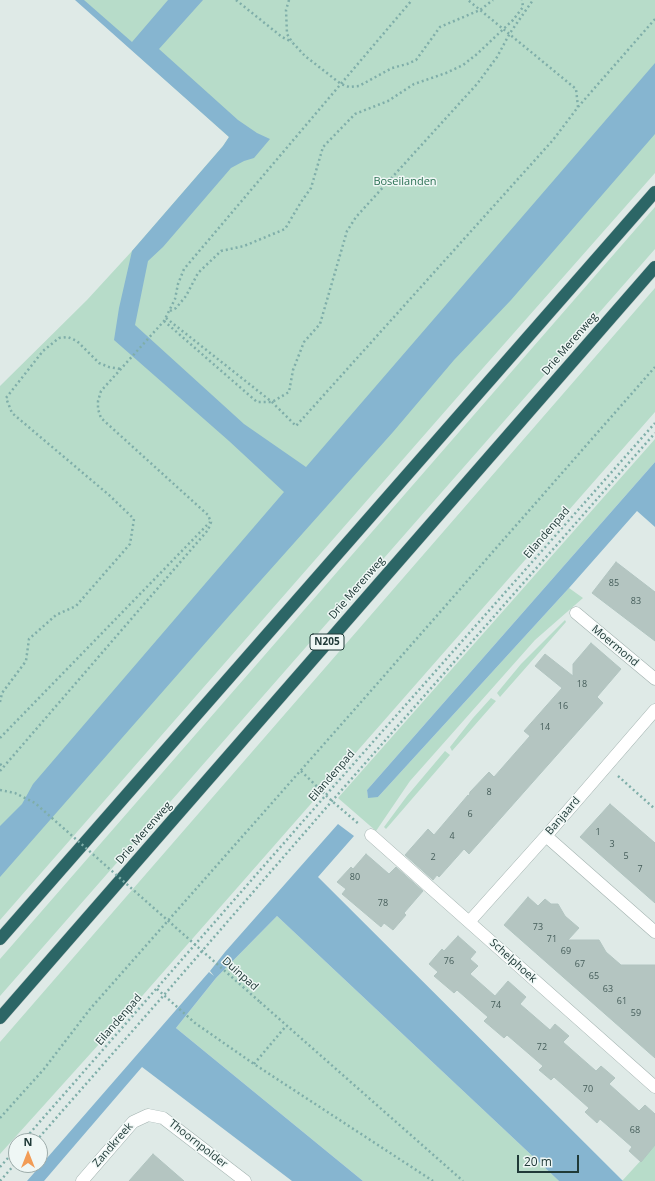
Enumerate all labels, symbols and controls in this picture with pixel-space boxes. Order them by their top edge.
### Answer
park label: Boseilanden [373,175,437,189]
street label: Drie Merenweg [539,310,601,378]
street label: Eilandenpad [521,505,573,561]
street label: Drie Merenweg [326,554,388,622]
house number: 85 [609,578,619,588]
house number: 83 [631,596,641,606]
street label: Moermond [589,622,641,670]
road number: N205 [310,634,344,650]
house number: 18 [577,679,587,689]
house number: 16 [558,701,568,711]
house number: 14 [540,722,550,732]
street label: Eilandenpad [306,748,358,804]
house number: 8 [486,787,492,797]
street label: Banjaard [543,794,583,838]
street label: Drie Merenweg [113,799,175,867]
house number: 6 [467,809,473,819]
house number: 1 [595,827,601,837]
house number: 4 [449,831,455,841]
house number: 3 [609,839,615,849]
house number: 5 [623,851,629,861]
house number: 2 [430,852,436,862]
house number: 7 [637,864,643,874]
house number: 80 [350,872,360,882]
house number: 78 [378,898,388,908]
house number: 73 [533,922,543,932]
house number: 71 [547,934,557,944]
street label: Schelphoek [487,936,539,986]
house number: 69 [561,946,571,956]
street label: Duinpad [219,954,261,994]
house number: 76 [444,956,454,966]
house number: 67 [575,959,585,969]
house number: 65 [589,971,599,981]
house number: 63 [603,984,613,994]
street label: Eilandenpad [93,992,145,1048]
house number: 61 [617,996,627,1006]
house number: 74 [491,1000,501,1010]
house number: 59 [631,1008,641,1018]
house number: 72 [537,1042,547,1052]
house number: 70 [583,1084,593,1094]
street label: Thoornpolder [166,1117,230,1171]
street label: Zandkreek [90,1120,136,1170]
house number: 68 [630,1125,640,1135]
north arrow [8,1133,48,1173]
text: N [24,1134,32,1149]
scale bar [519,1147,581,1173]
text: 20 m [524,1153,552,1170]

